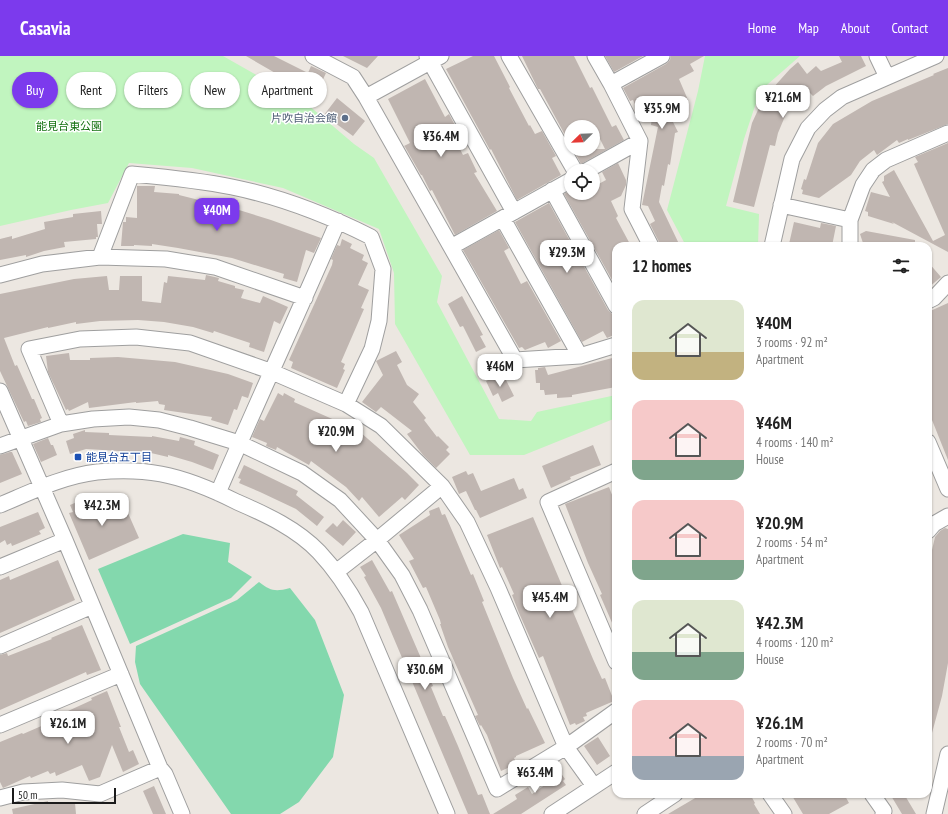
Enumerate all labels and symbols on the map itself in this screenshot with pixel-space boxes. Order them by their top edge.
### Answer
pin: ¥21.6M [750,85,816,119]
pin: ¥35.9M [629,96,695,130]
place label: 片吹自治会館 [271,111,337,125]
marker: 片吹自治会館 [340,113,350,123]
park label: 能見台東公園 [36,119,102,133]
north arrow [564,120,600,156]
pin: ¥36.4M [408,124,474,158]
pin: ¥40M [193,198,241,232]
pin: ¥29.3M [534,240,600,274]
pin: ¥46M [476,354,524,388]
pin: ¥20.9M [303,419,369,453]
place label: 能見台五丁目 [86,450,152,464]
marker: 能見台五丁目 [73,452,83,462]
pin: ¥42.3M [69,493,135,527]
pin: ¥45.4M [517,585,583,619]
pin: ¥30.6M [392,657,458,691]
pin: ¥26.1M [35,711,101,745]
pin: ¥63.4M [502,760,568,794]
scale bar [12,786,116,805]

